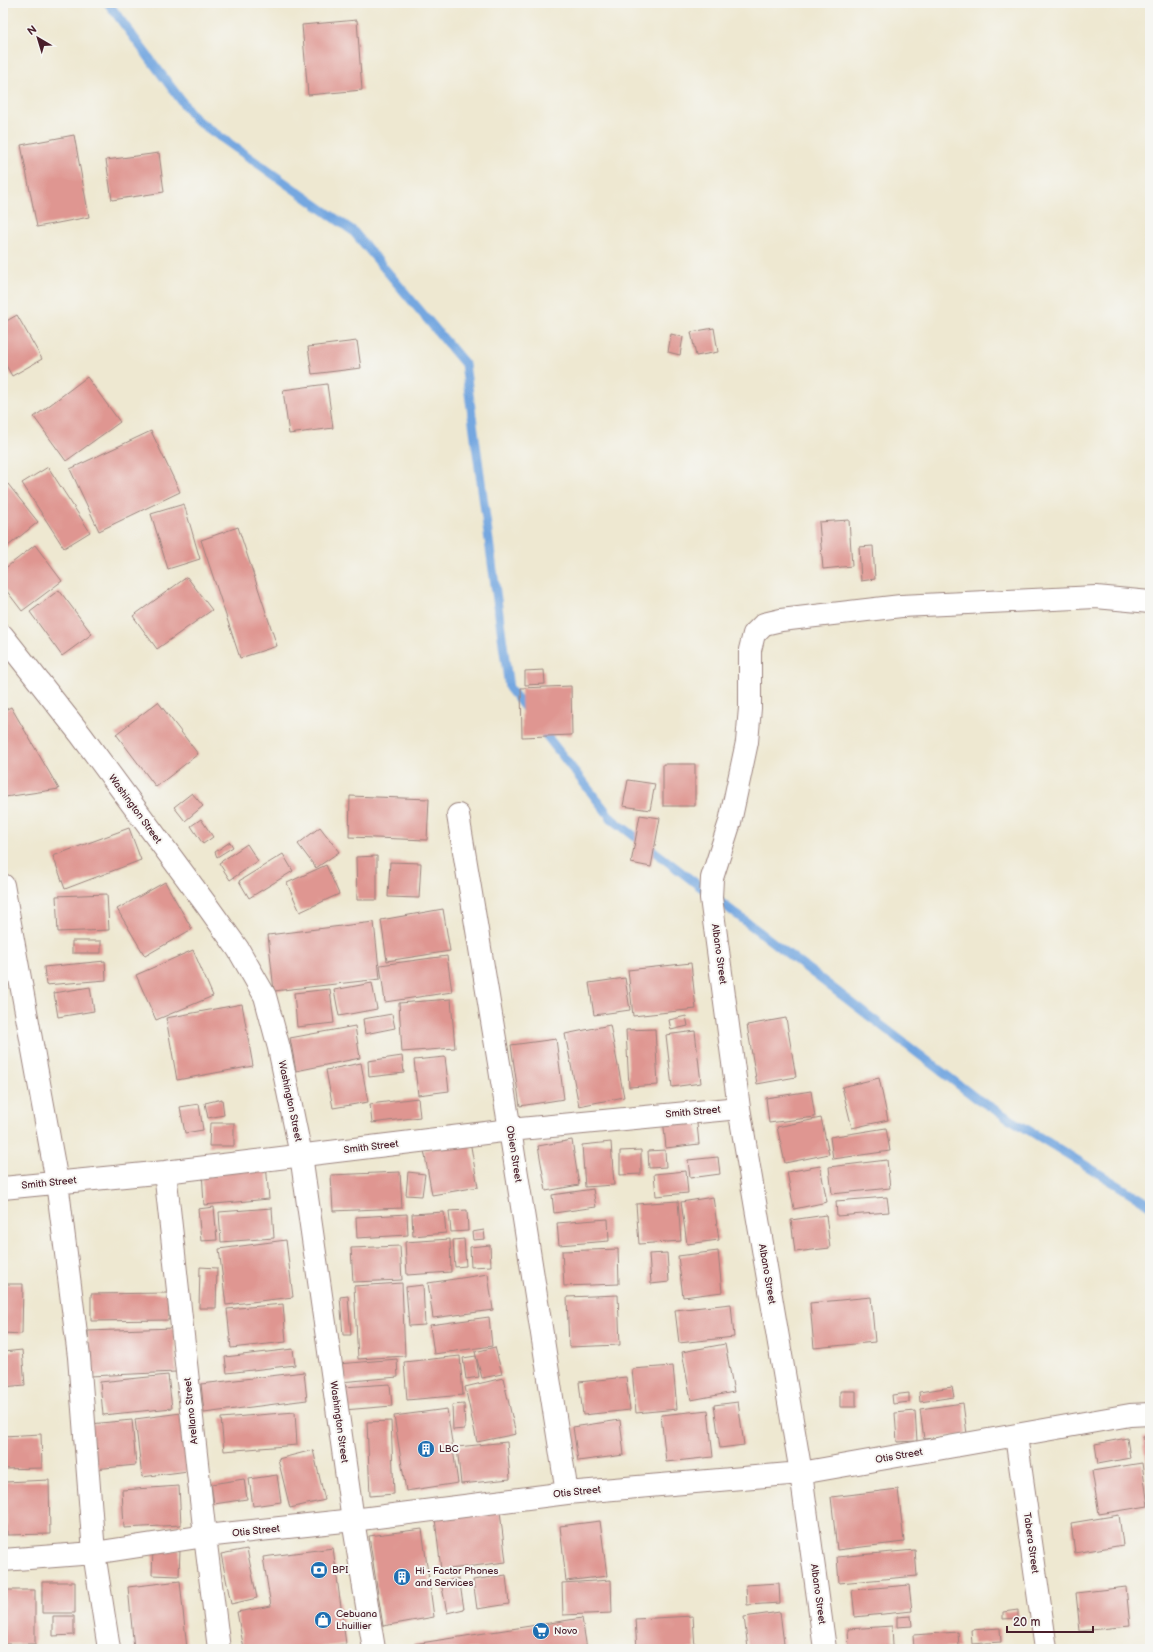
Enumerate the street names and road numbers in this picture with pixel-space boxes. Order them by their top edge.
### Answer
street label: Washington Street [106,772,164,846]
street label: Albano Street [709,923,729,985]
street label: Washington Street [276,1059,304,1143]
street label: Smith Street [665,1104,721,1120]
street label: Obien Street [504,1125,524,1183]
street label: Smith Street [343,1138,399,1156]
street label: Smith Street [21,1174,77,1192]
street label: Albano Street [756,1243,778,1305]
street label: Arellano Street [182,1377,200,1445]
street label: Washington Street [327,1380,351,1464]
street label: Otis Street [874,1446,924,1466]
street label: Otis Street [553,1484,601,1500]
street label: Tabera Street [1021,1512,1041,1574]
street label: Otis Street [232,1523,280,1539]
street label: Albano Street [808,1563,828,1625]

